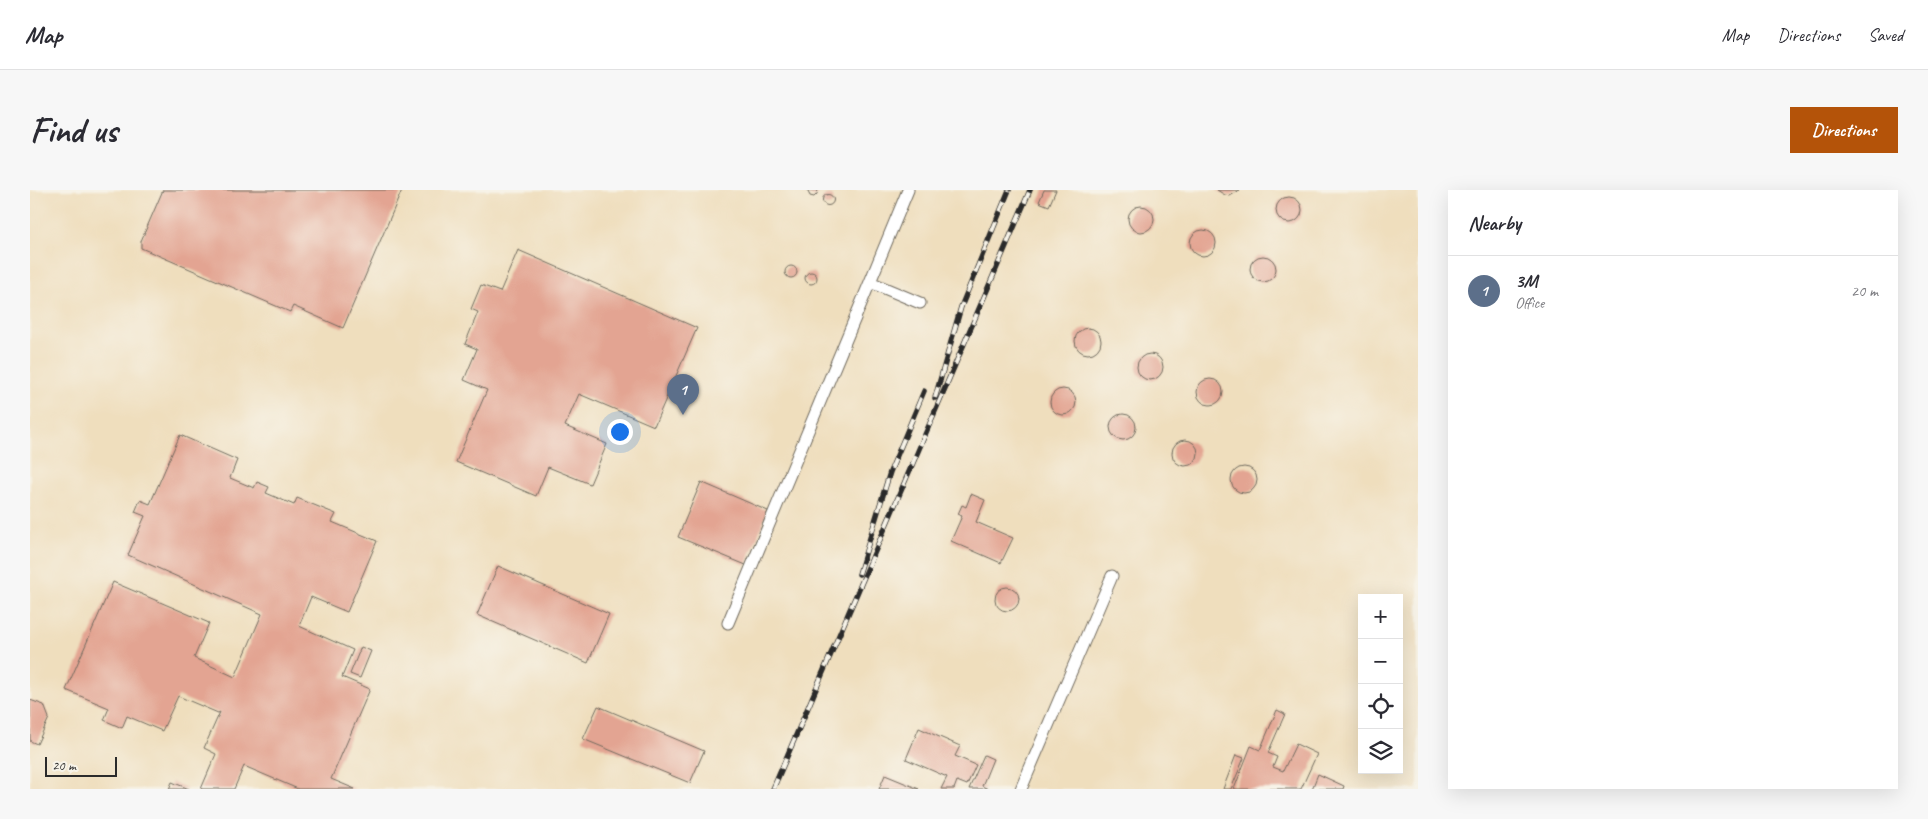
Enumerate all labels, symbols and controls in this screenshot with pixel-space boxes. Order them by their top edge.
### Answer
text: Map [25,20,62,50]
text: Map [1722,24,1749,46]
text: Directions [1777,24,1840,46]
text: Saved [1868,24,1903,46]
button: Directions [1790,107,1898,153]
text: Find us [30,108,117,153]
text: Nearby [1468,210,1521,236]
text: 3M [1515,269,1537,293]
text: 1 [1480,281,1488,301]
text: 20 m [1851,281,1878,301]
text: Office [1515,293,1544,313]
pin: 1 [667,374,699,415]
your location [607,419,633,445]
map controls [1358,594,1403,774]
button: + [1358,594,1403,639]
button: − [1358,639,1403,684]
button: locate [1358,684,1403,729]
button: layers [1358,729,1403,774]
scale bar [45,754,118,777]
text: 20 m [52,757,76,774]

